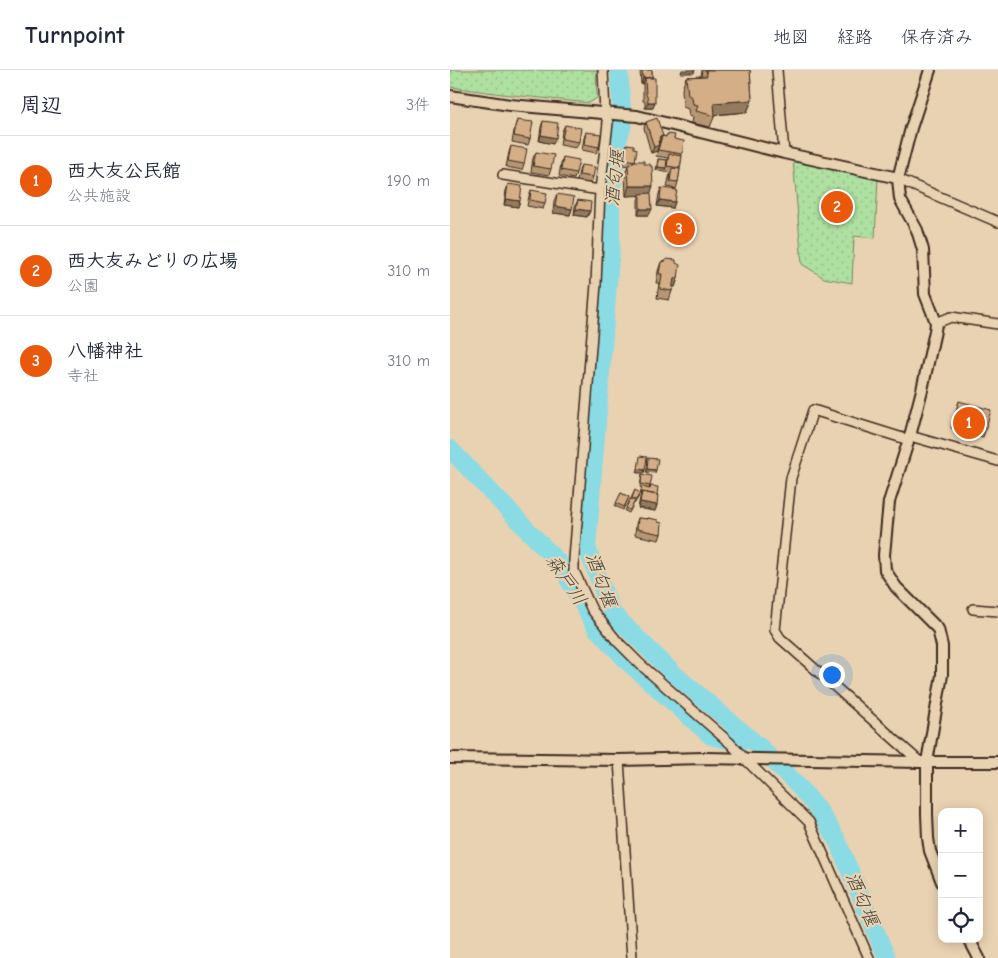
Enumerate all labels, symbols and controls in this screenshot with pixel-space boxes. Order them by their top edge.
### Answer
text: Turnpoint [25,21,124,49]
text: 地図 [773,27,809,48]
text: 経路 [837,27,873,48]
text: 保存済み [901,27,973,48]
text: 周辺 [20,93,62,117]
text: 3件 [406,96,430,114]
water label: 酒匂堰 [601,147,629,208]
text: 西大友公民館 [67,160,181,182]
text: 1 [33,172,39,190]
text: 190 m [387,172,430,190]
text: 公共施設 [67,187,131,205]
pin: 2 [821,188,853,226]
pin: 3 [663,210,695,248]
text: 西大友みどりの広場 [67,250,238,272]
text: 2 [32,262,40,280]
text: 310 m [387,262,430,280]
text: 公園 [67,277,99,295]
text: 八幡神社 [67,340,143,362]
text: 3 [32,352,40,370]
text: 310 m [387,352,430,370]
text: 寺社 [67,367,99,385]
pin: 1 [953,404,985,442]
water label: 酒匂堰 [581,549,622,612]
water label: 森戸川 [541,550,591,610]
your location [819,662,845,688]
map controls [938,808,983,943]
button: + [938,808,983,853]
button: − [938,853,983,898]
water label: 酒匂堰 [841,868,884,931]
button: locate [938,898,983,943]

